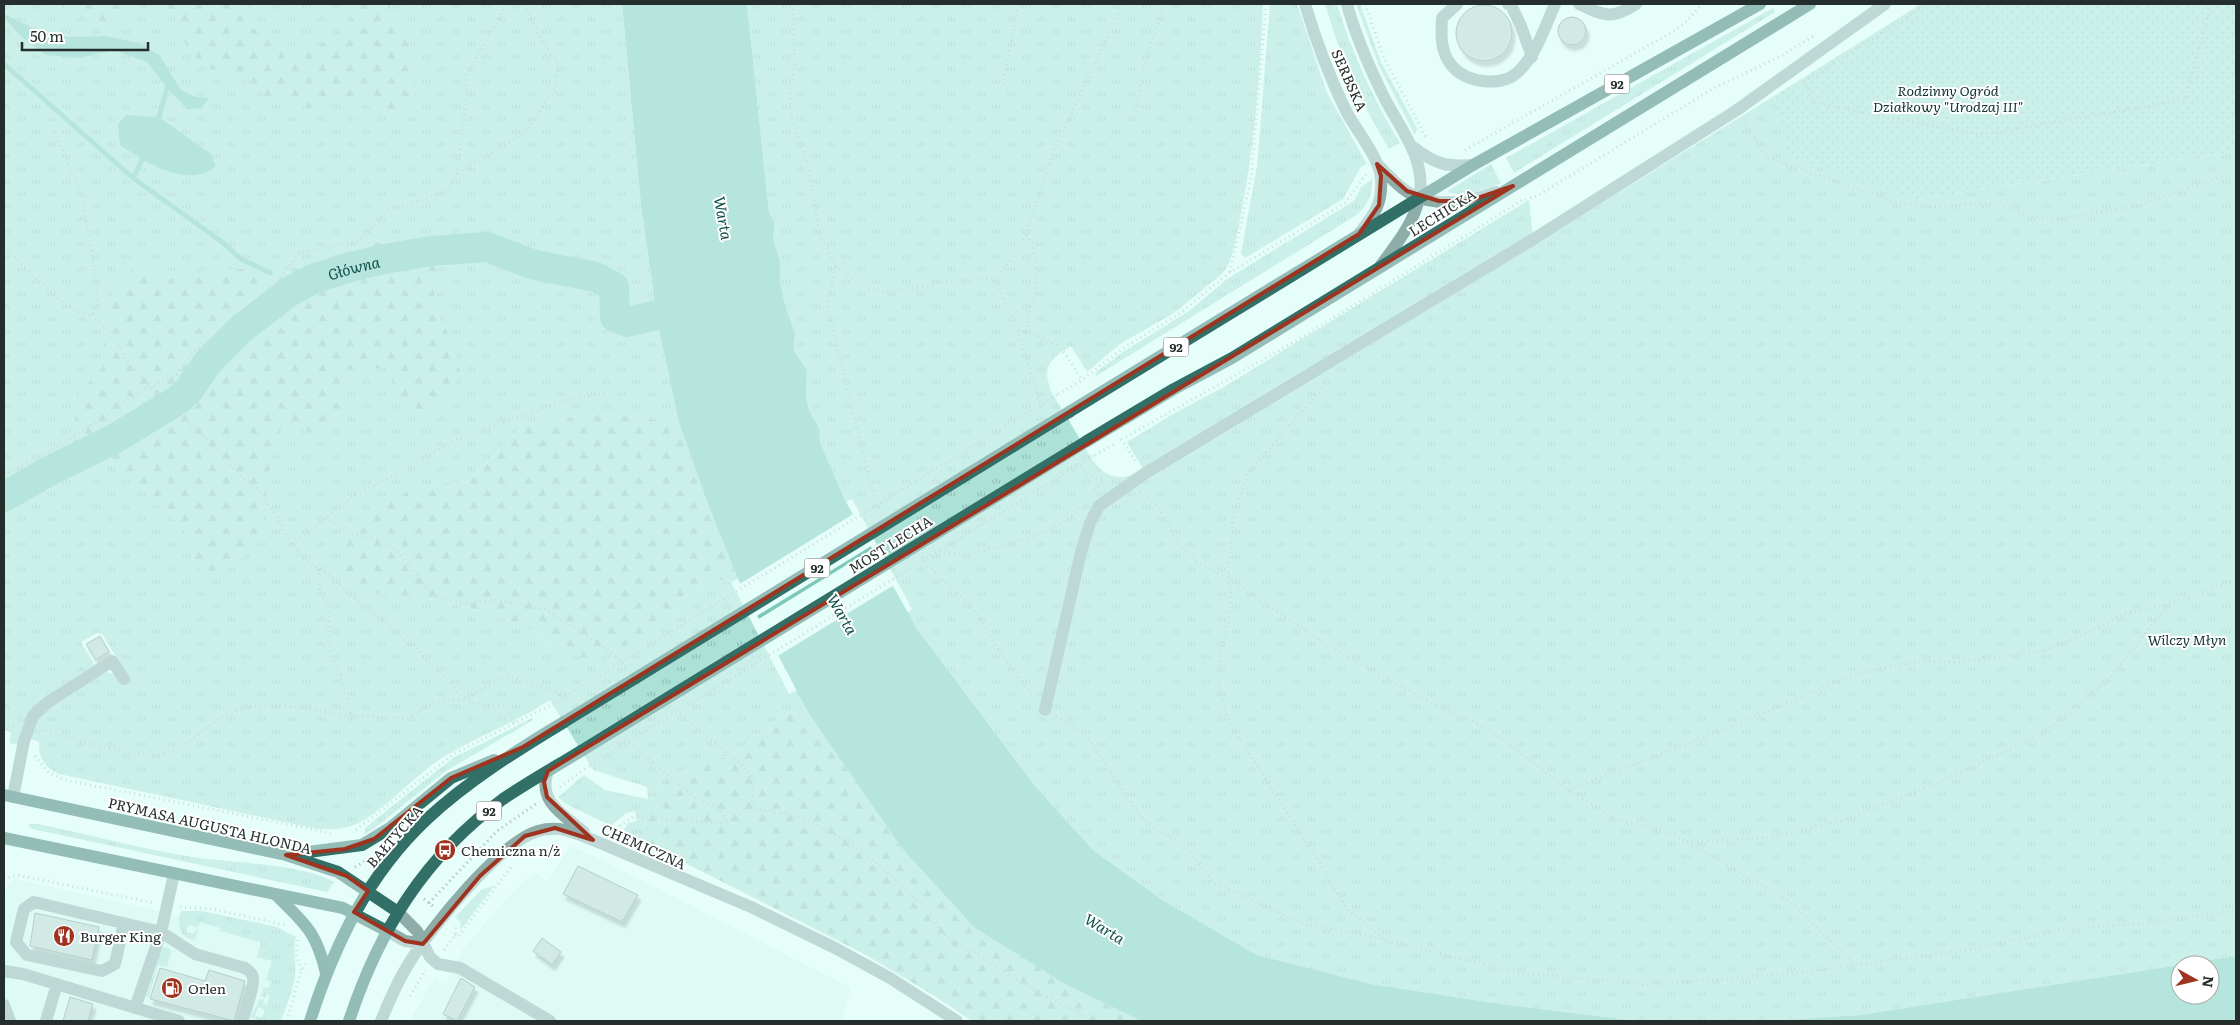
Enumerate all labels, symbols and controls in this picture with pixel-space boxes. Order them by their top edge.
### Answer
scale bar [22,20,149,52]
text: 50 m [30,24,64,47]
street label: SERBSKA [1327,46,1373,115]
road number: 92 [1604,74,1630,94]
park label: Rodzinny Ogród Działkowy "Urodzaj III" [1873,80,2023,116]
street label: LECHICKA [1405,183,1480,241]
water label: Warta [709,194,739,242]
water label: Główna [324,249,382,285]
road number: 92 [1164,338,1188,357]
street label: MOST LECHA [844,510,936,578]
road number: 92 [804,558,830,578]
water label: Warta [822,589,864,639]
park label: Wilczy Młyn [2148,629,2227,649]
street label: PRYMASA AUGUSTA HLONDA [106,792,314,858]
street label: BAŁTYCKA [361,800,427,872]
road number: 92 [476,801,502,820]
street label: CHEMICZNA [599,818,690,874]
bus stop icon: Chemiczna n/ż [433,838,457,862]
place label: Chemiczna n/ż [461,840,560,860]
water label: Warta [1080,907,1130,949]
restaurant icon: Burger King [52,924,76,948]
place label: Burger King [80,926,161,946]
north arrow [2170,955,2220,1005]
text: N [2198,975,2220,989]
fuel station icon: Orlen [160,976,184,1000]
place label: Orlen [188,978,226,998]

